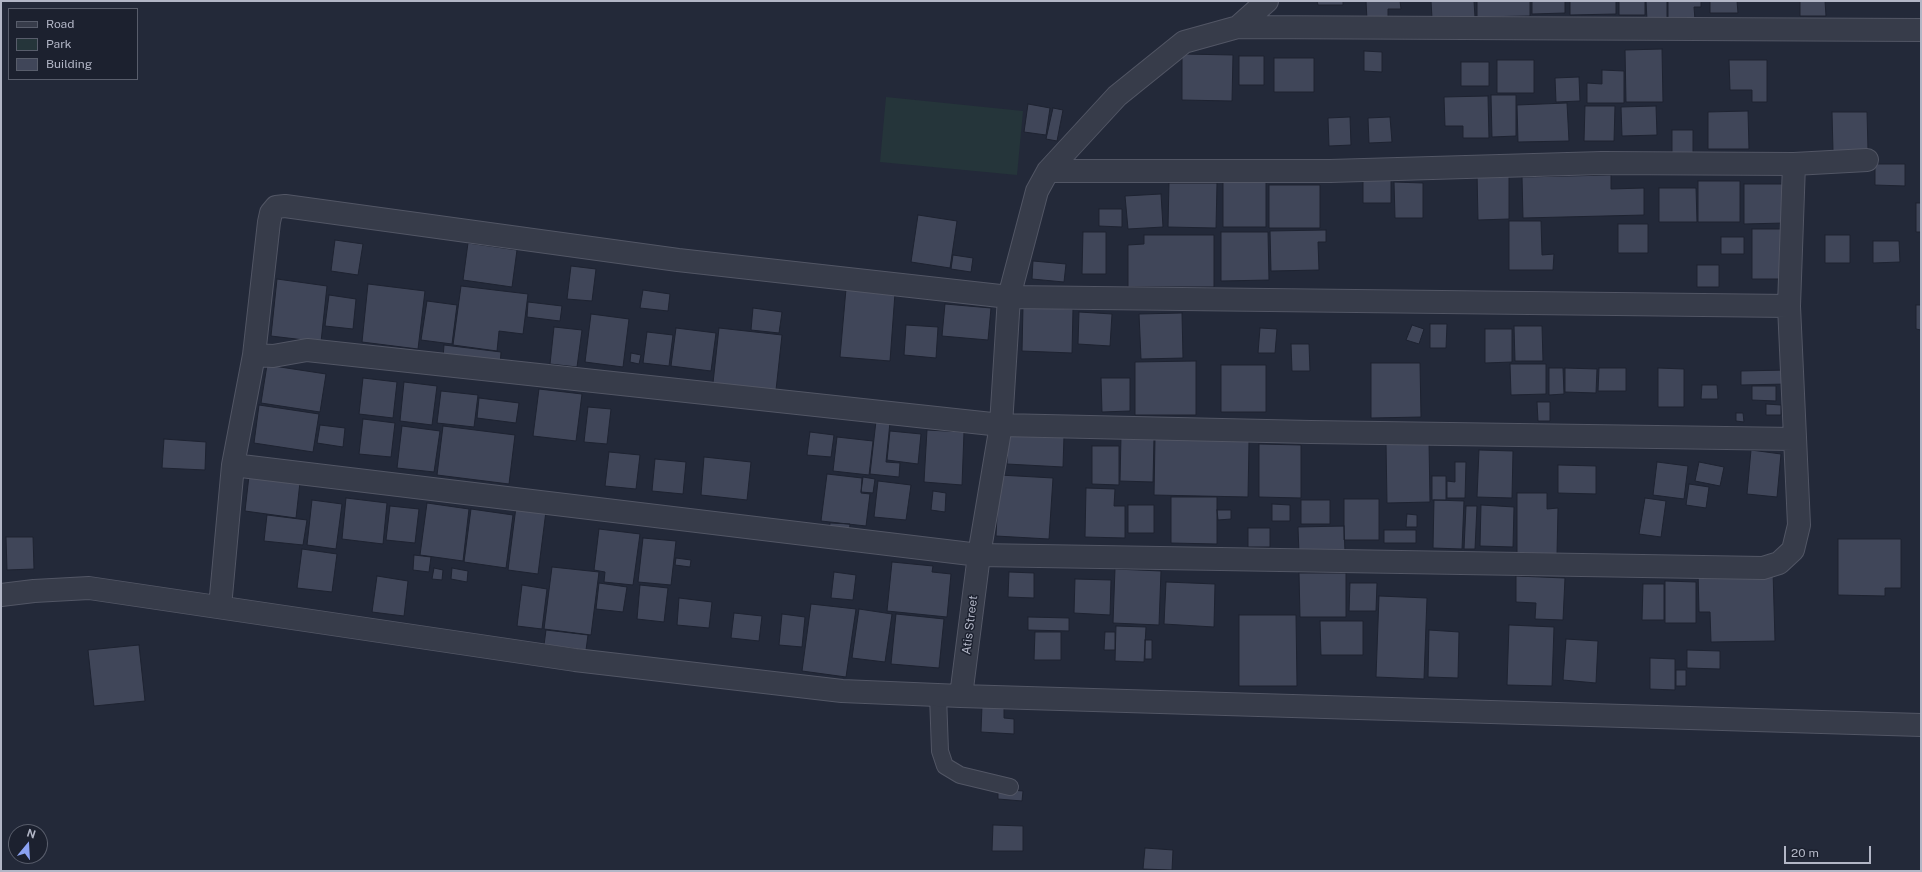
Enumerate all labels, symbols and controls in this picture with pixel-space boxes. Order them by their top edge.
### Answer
legend [8,8,138,80]
text: Road [46,17,74,31]
text: Park [46,37,72,51]
text: Building [46,57,92,71]
street label: Atis Street [959,595,981,655]
north arrow [8,824,48,864]
text: N [25,826,37,841]
scale bar [1786,838,1873,864]
text: 20 m [1791,846,1819,860]

